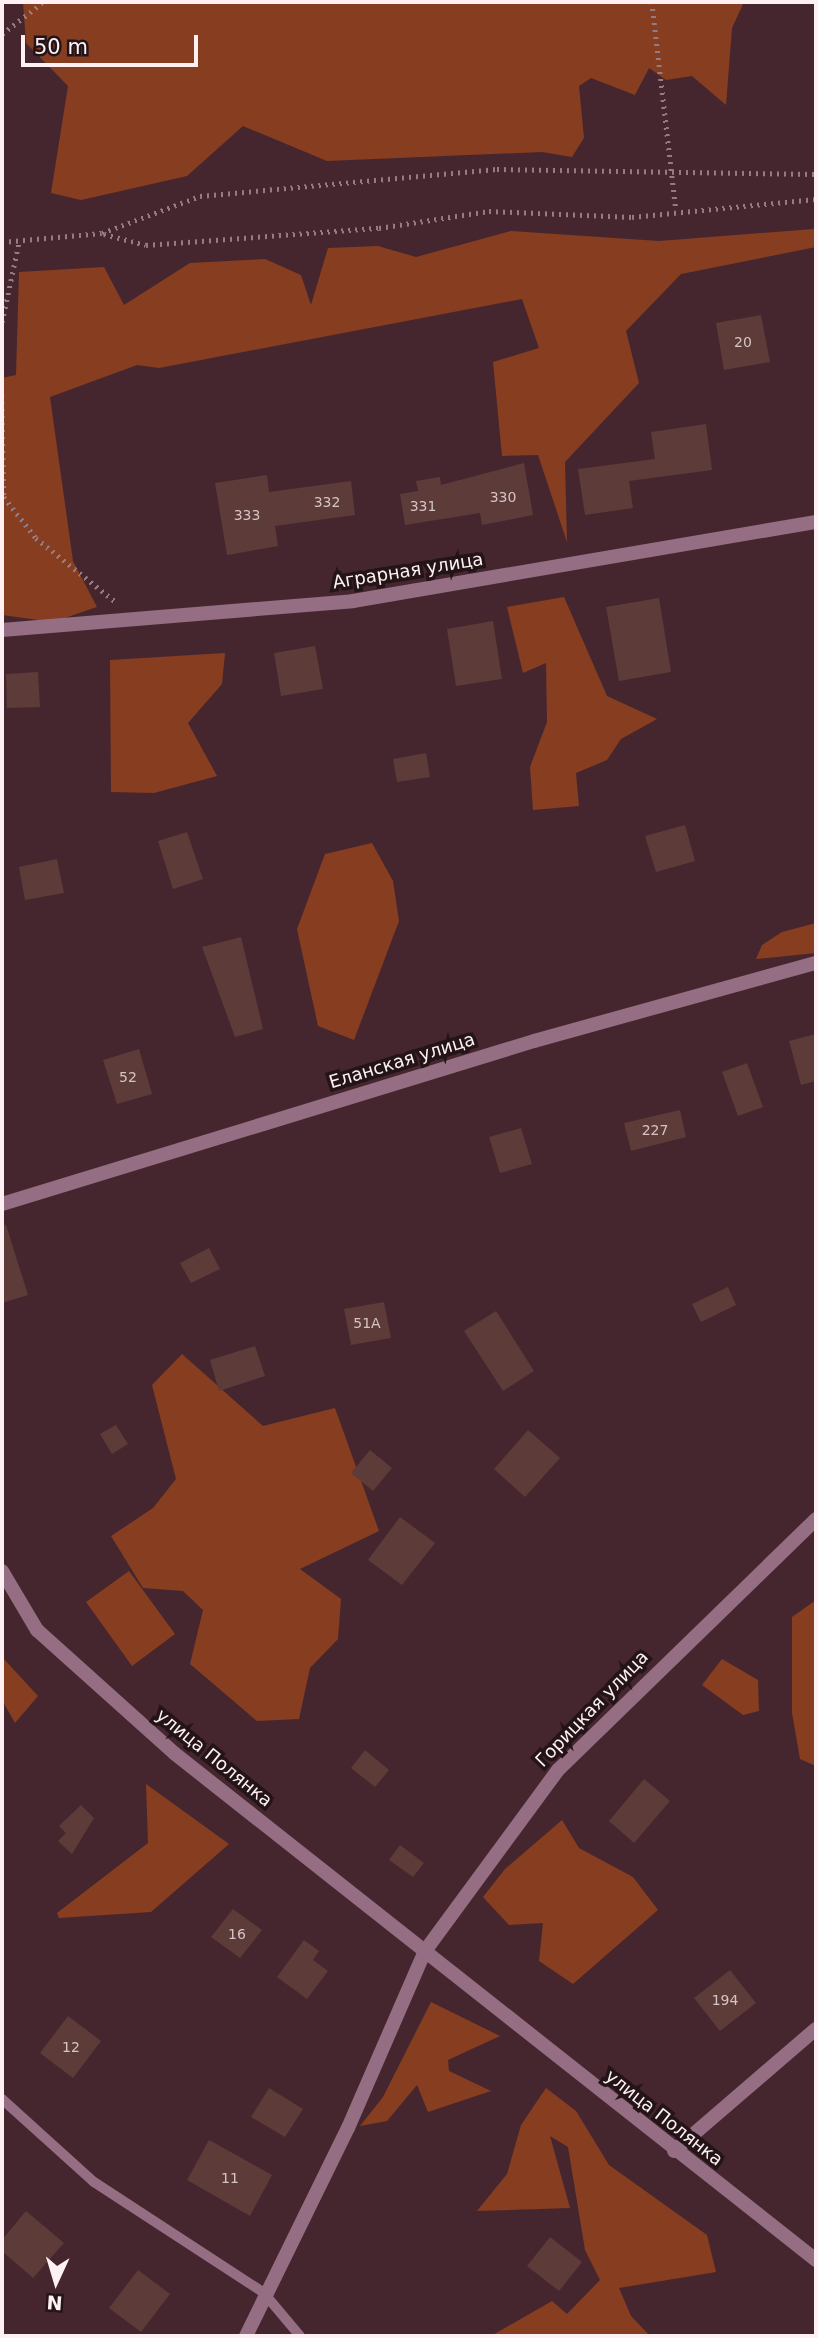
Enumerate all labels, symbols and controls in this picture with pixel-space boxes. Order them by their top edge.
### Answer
scale bar [24,21,201,65]
text: 50 m [34,35,88,59]
house number: 20 [734,334,752,350]
house number: 330 [490,489,516,505]
house number: 332 [314,494,340,510]
house number: 331 [410,498,436,514]
house number: 333 [234,507,260,523]
street label: Аграрная улица [331,548,485,594]
street label: Еланская улица [327,1029,477,1093]
house number: 52 [119,1069,137,1085]
house number: 227 [642,1122,668,1138]
house number: 51А [353,1315,381,1331]
street label: Горицкая улица [531,1646,653,1772]
street label: улица Полянка [151,1704,277,1812]
house number: 16 [228,1926,246,1942]
house number: 194 [712,1992,738,2008]
house number: 12 [62,2039,80,2055]
street label: улица Полянка [601,2065,727,2171]
house number: 11 [221,2170,239,2186]
north arrow [21,2247,91,2317]
text: N [46,2291,63,2314]

